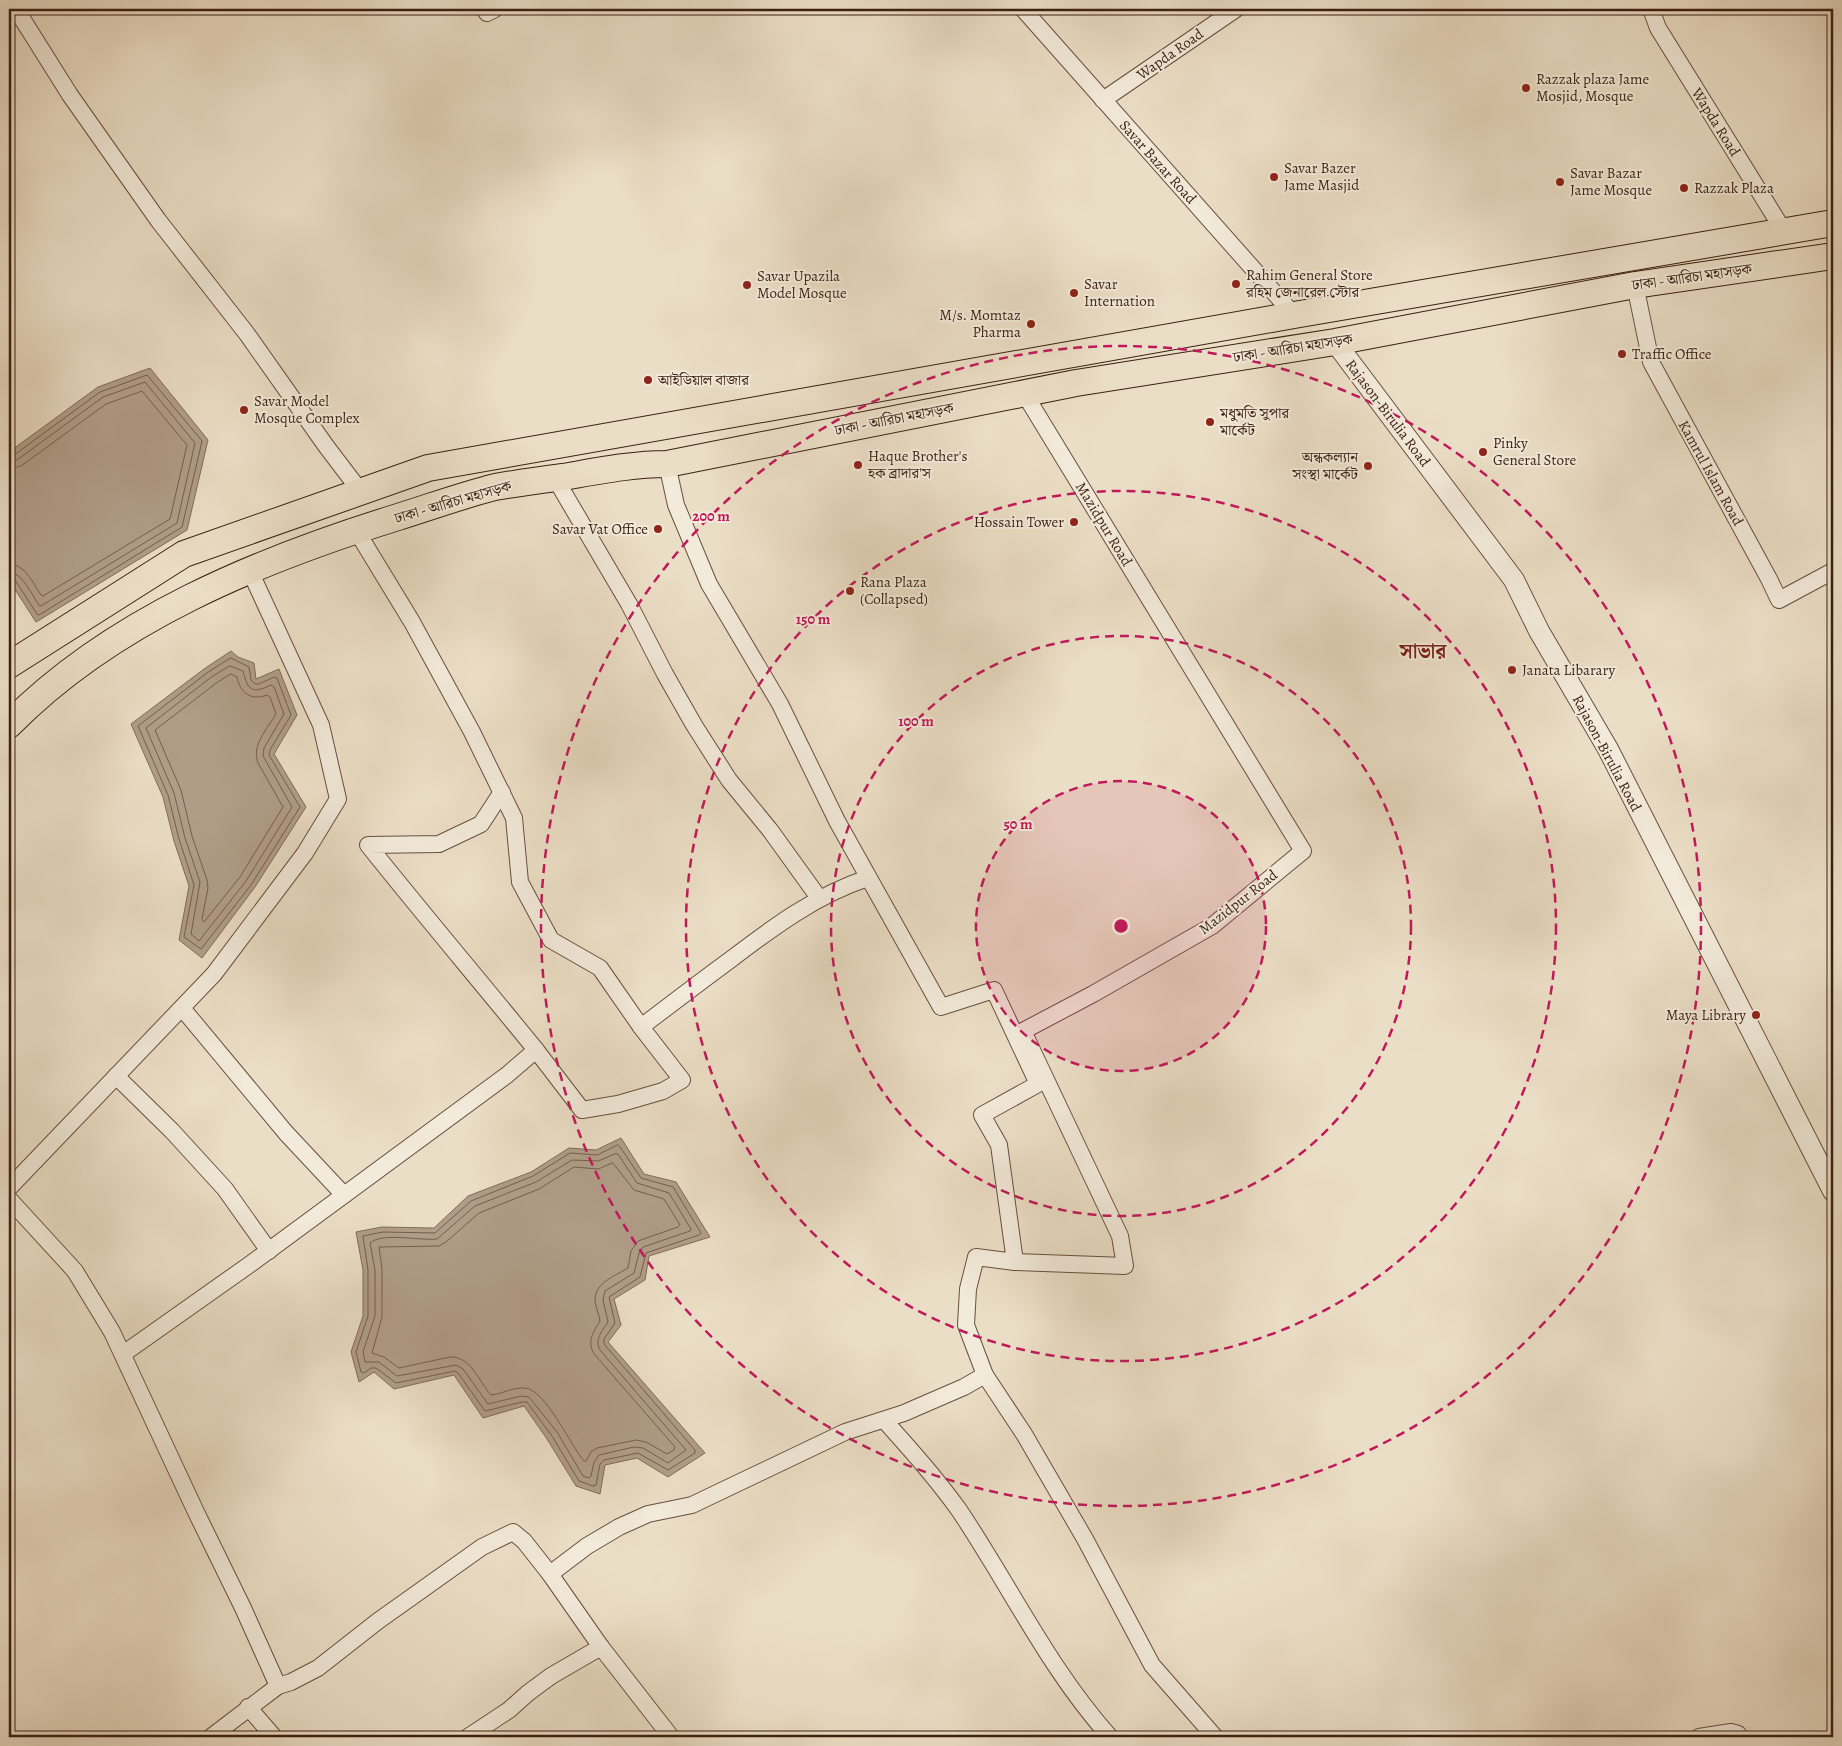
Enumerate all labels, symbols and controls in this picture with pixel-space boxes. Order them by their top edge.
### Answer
street label: Wapda Road [1132,23,1208,85]
place label: Razzak plaza Jame Mosjid, Mosque [1536,69,1649,106]
marker: Razzak plaza Jame Mosjid, Mosque [1520,82,1532,94]
street label: Wapda Road [1687,83,1745,161]
street label: Savar Bazar Road [1115,116,1202,209]
place label: Savar Bazer Jame Masjid [1284,158,1360,195]
place label: Savar Bazar Jame Mosque [1570,163,1652,200]
marker: Savar Bazer Jame Masjid [1268,171,1280,183]
marker: Savar Bazar Jame Mosque [1554,176,1566,188]
place label: Razzak Plaza [1694,178,1774,198]
marker: Razzak Plaza [1678,182,1690,194]
street label: ঢাকা - আরিচা মহাসড়ক [1630,259,1754,295]
place label: Rahim General Store রহিম জেনারেল স্টোর [1245,265,1373,302]
place label: Savar Upazila Model Mosque [757,266,847,303]
place label: Savar Internation [1084,274,1155,311]
marker: Rahim General Store রহিম জেনারেল স্টোর [1230,278,1242,290]
marker: Savar Upazila Model Mosque [741,279,753,291]
marker: Savar Internation [1068,287,1080,299]
place label: M/s. Momtaz Pharma [939,305,1021,342]
marker: M/s. Momtaz Pharma [1025,318,1037,330]
street label: ঢাকা - আরিচা মহাসড়ক [1231,329,1355,367]
place label: Traffic Office [1632,344,1712,364]
marker: Traffic Office [1616,348,1628,360]
street label: Rajason-Birulia Road [1341,355,1436,471]
place label: আইডিয়াল বাজার [657,370,750,390]
marker: আইডিয়াল বাজার [642,374,654,386]
place label: Savar Model Mosque Complex [254,391,360,428]
street label: ঢাকা - আরিচা মহাসড়ক [832,398,956,441]
place label: মধুমতি সুপার মার্কেট [1219,403,1290,440]
marker: Savar Model Mosque Complex [238,404,250,416]
marker: মধুমতি সুপার মার্কেট [1204,416,1216,428]
street label: Kamrul Islam Road [1674,417,1749,530]
place label: Pinky General Store [1493,433,1577,470]
place label: Haque Brother's হক ব্রাদার'স [867,446,968,483]
marker: Pinky General Store [1477,446,1489,458]
place label: অন্ধকল্যান সংস্থা মার্কেট [1291,447,1359,484]
marker: Haque Brother's হক ব্রাদার'স [852,459,864,471]
marker: অন্ধকল্যান সংস্থা মার্কেট [1362,460,1374,472]
street label: ঢাকা - আরিচা মহাসড়ক [391,476,514,529]
street label: Mazidpur Road [1071,478,1137,571]
text: 200 m [692,506,730,526]
place label: Hossain Tower [974,512,1064,532]
marker: Hossain Tower [1068,516,1080,528]
place label: Savar Vat Office [552,519,648,539]
marker: Savar Vat Office [652,523,664,535]
place label: Rana Plaza (Collapsed) [860,572,928,609]
marker: Rana Plaza (Collapsed) [844,585,856,597]
text: 150 m [796,609,831,629]
district label: সাভার [1399,638,1448,665]
place label: Janata Libarary [1522,660,1616,680]
marker: Janata Libarary [1506,664,1518,676]
street label: Rajason-Birulia Road [1568,691,1647,816]
text: 100 m [898,711,934,731]
text: 50 m [1003,814,1033,834]
street label: Mazidpur Road [1195,864,1282,939]
centre of rings [1112,917,1130,935]
place label: Maya Library [1666,1005,1746,1025]
marker: Maya Library [1750,1009,1762,1021]

